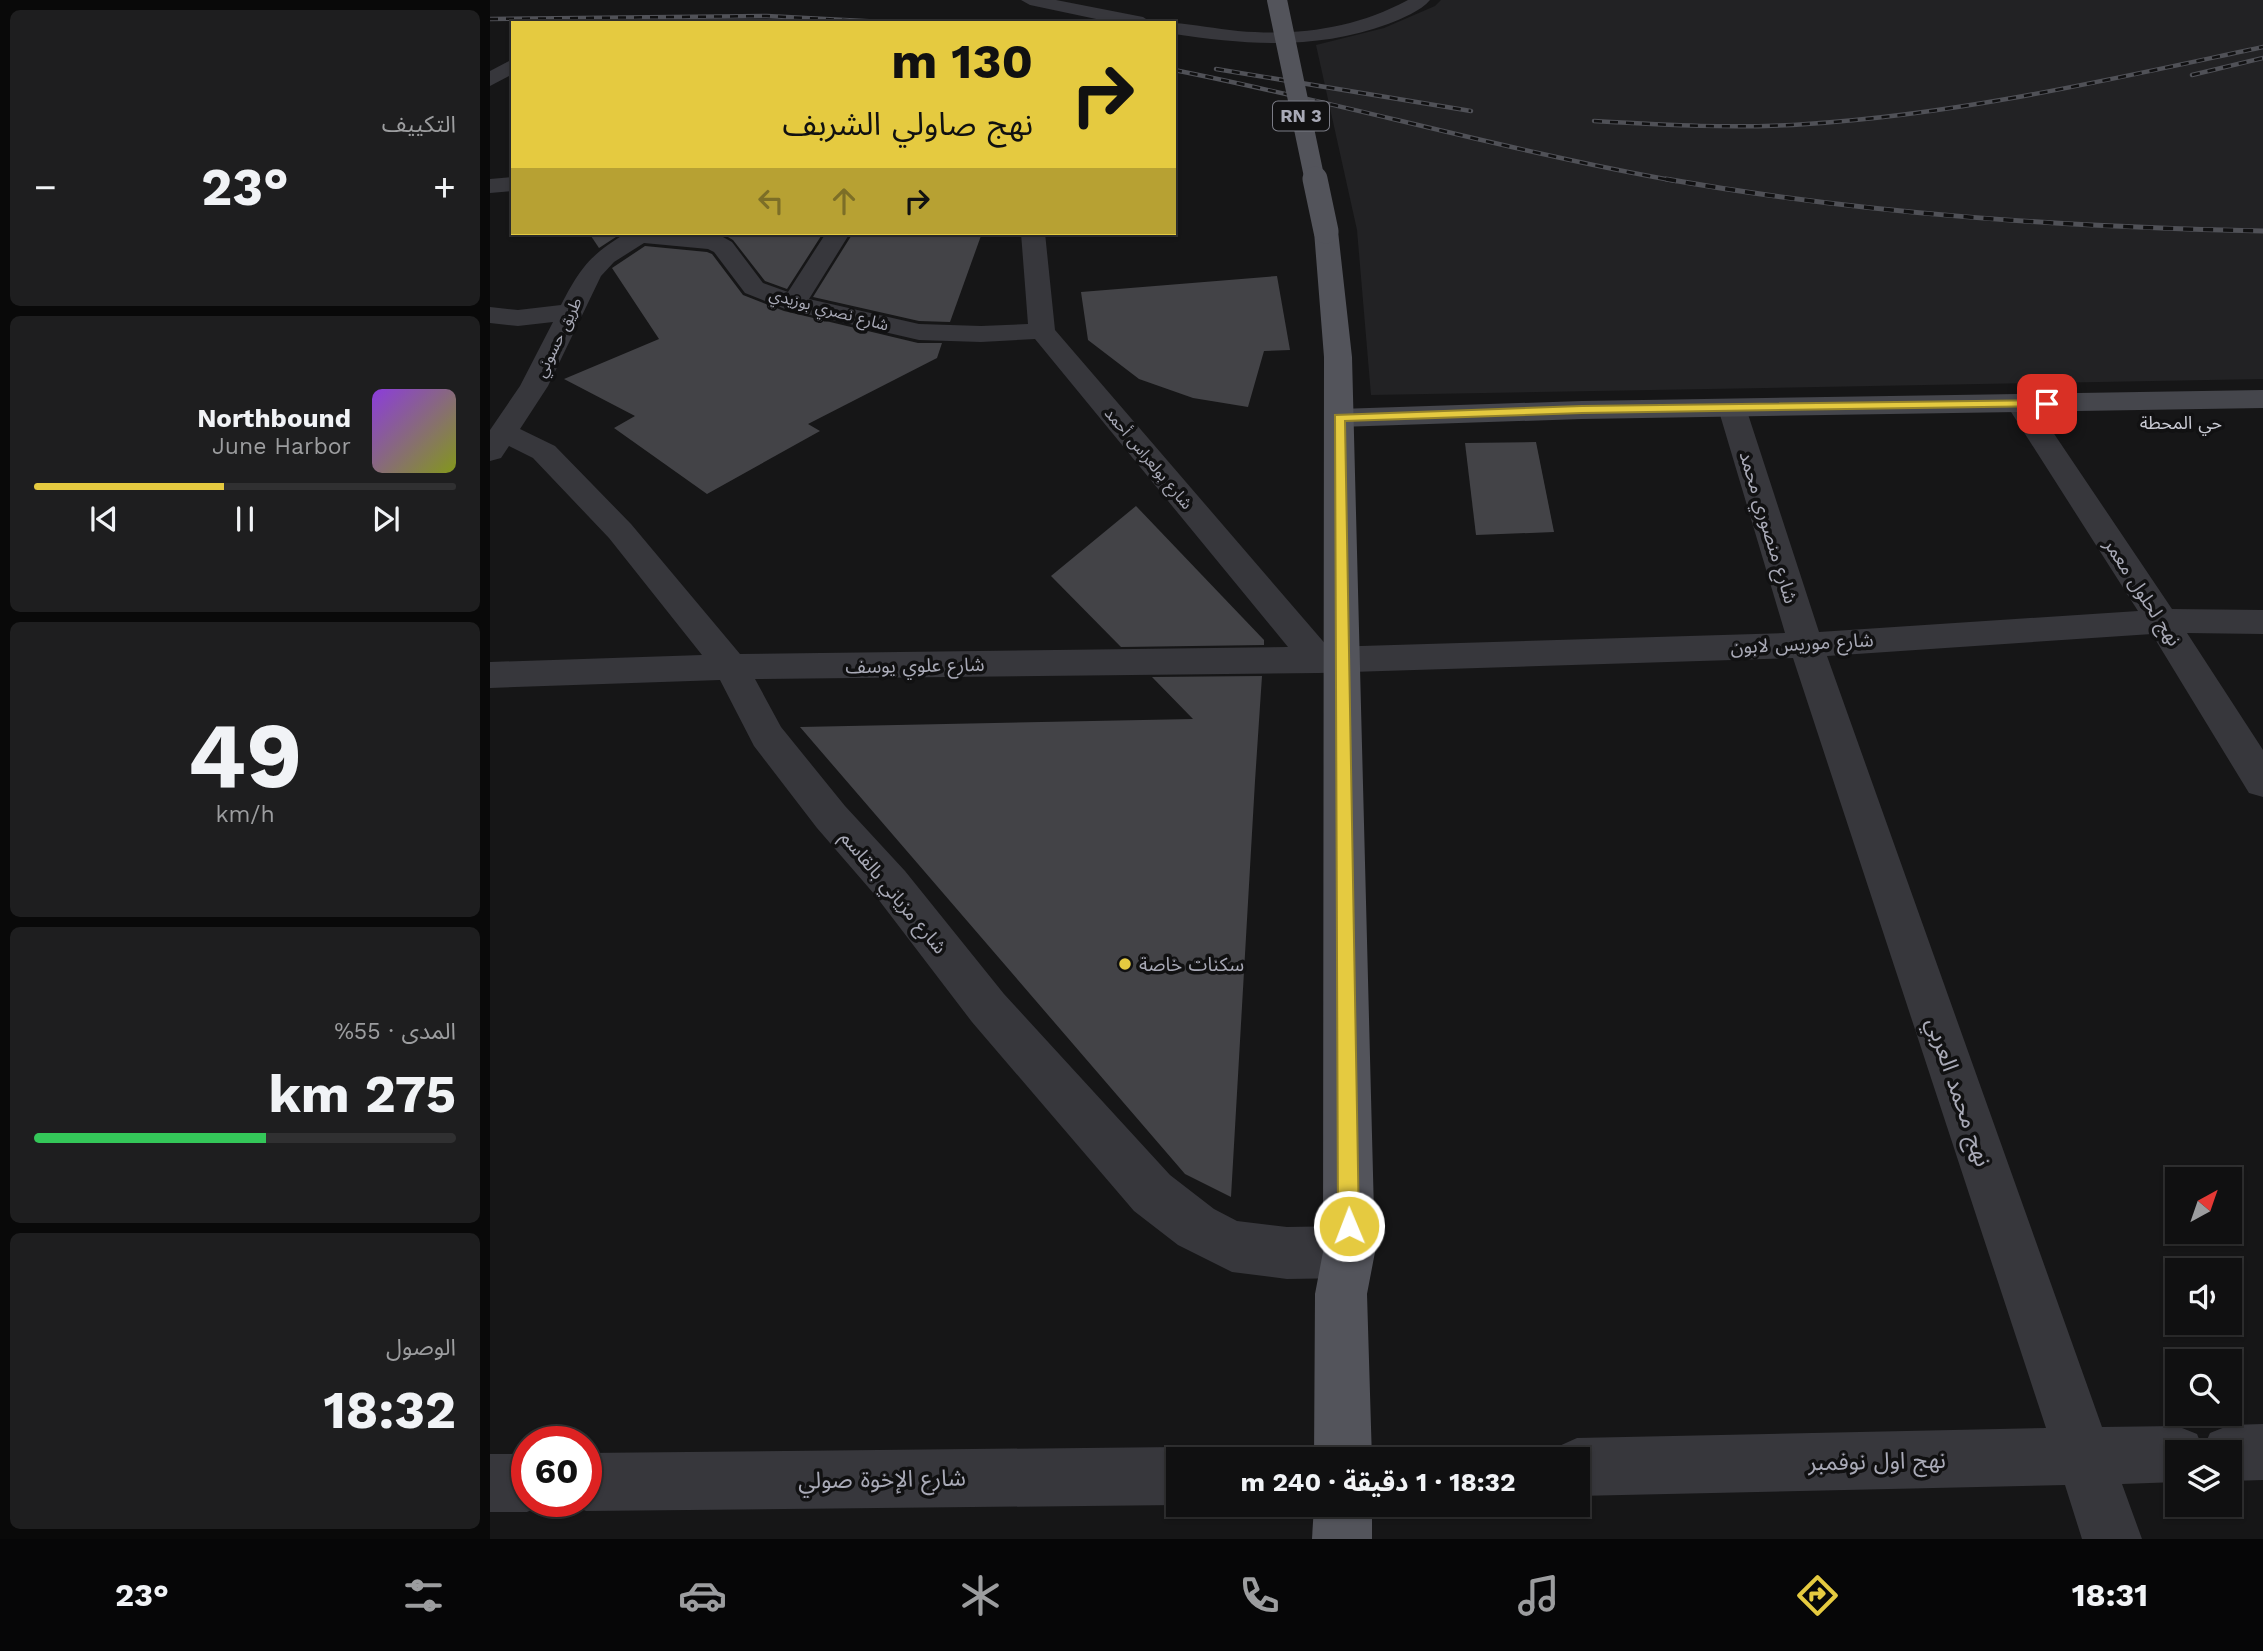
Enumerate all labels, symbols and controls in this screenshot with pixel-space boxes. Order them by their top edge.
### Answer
text: 130 m [891,32,1033,90]
icon: right [1057,49,1148,140]
road number: RN 3 [1273,102,1329,131]
text: نهج صاولي الشربف [783,105,1033,143]
text: التكييف [382,111,456,138]
text: 23° [201,157,289,218]
text: − [34,165,57,209]
text: + [433,165,456,209]
icon: left [752,182,790,220]
icon: ahead [825,182,863,220]
icon: right [898,182,936,220]
street label: شارع نصري بوزيدي [766,284,891,337]
street label: طريق حسوني [531,294,588,381]
pin [2017,374,2077,434]
icon: arrive [2028,385,2066,423]
text: Northbound [197,403,351,433]
street label: شارع بولعراس أحمد [1098,404,1197,515]
district label: حي المحطة [2140,412,2222,436]
text: June Harbor [212,433,351,460]
street label: شارع منصوري محمد [1731,448,1803,607]
icon: previous [85,500,123,538]
icon: pause [226,500,264,538]
icon: next [367,500,405,538]
street label: نهج لحلول معمر [2096,533,2186,652]
street label: شارع موريس لابون [1730,628,1874,661]
street label: شارع علوي يوسف [845,653,985,682]
text: 49 [188,702,302,809]
text: km/h [215,801,275,828]
street label: شارع مزياني بالقاسم [833,826,952,961]
place label: سكنات خاصة [1139,953,1244,976]
marker: سكنات خاصة [1117,956,1133,972]
street label: نهج محمد العربي [1917,1014,1997,1171]
text: المدى · 55% [334,1018,456,1045]
text: 275 km [268,1064,456,1125]
north arrow [2165,1167,2242,1244]
map controls [2165,1167,2242,1517]
position arrow [1312,1189,1386,1263]
button: sound [2165,1258,2242,1335]
text: الوصول [386,1334,456,1361]
button: search [2165,1349,2242,1426]
text: 18:32 [323,1380,456,1441]
speed limit sign: 60 [511,1426,602,1517]
button: layers [2165,1440,2242,1517]
street label: نهج اول نوفمبر [1807,1447,1946,1479]
street label: شارع الإخوة صولي [798,1465,966,1498]
text: 18:32 · 1 دقيقة · 240 m [1241,1467,1516,1497]
icon: filters [399,1571,448,1620]
icon: car [678,1571,727,1620]
icon: climate [956,1571,1005,1620]
icon: phone [1235,1571,1284,1620]
icon: music [1514,1571,1563,1620]
icon: directions [1793,1571,1842,1620]
text: 23° [115,1576,169,1614]
text: 18:31 [2072,1576,2148,1614]

